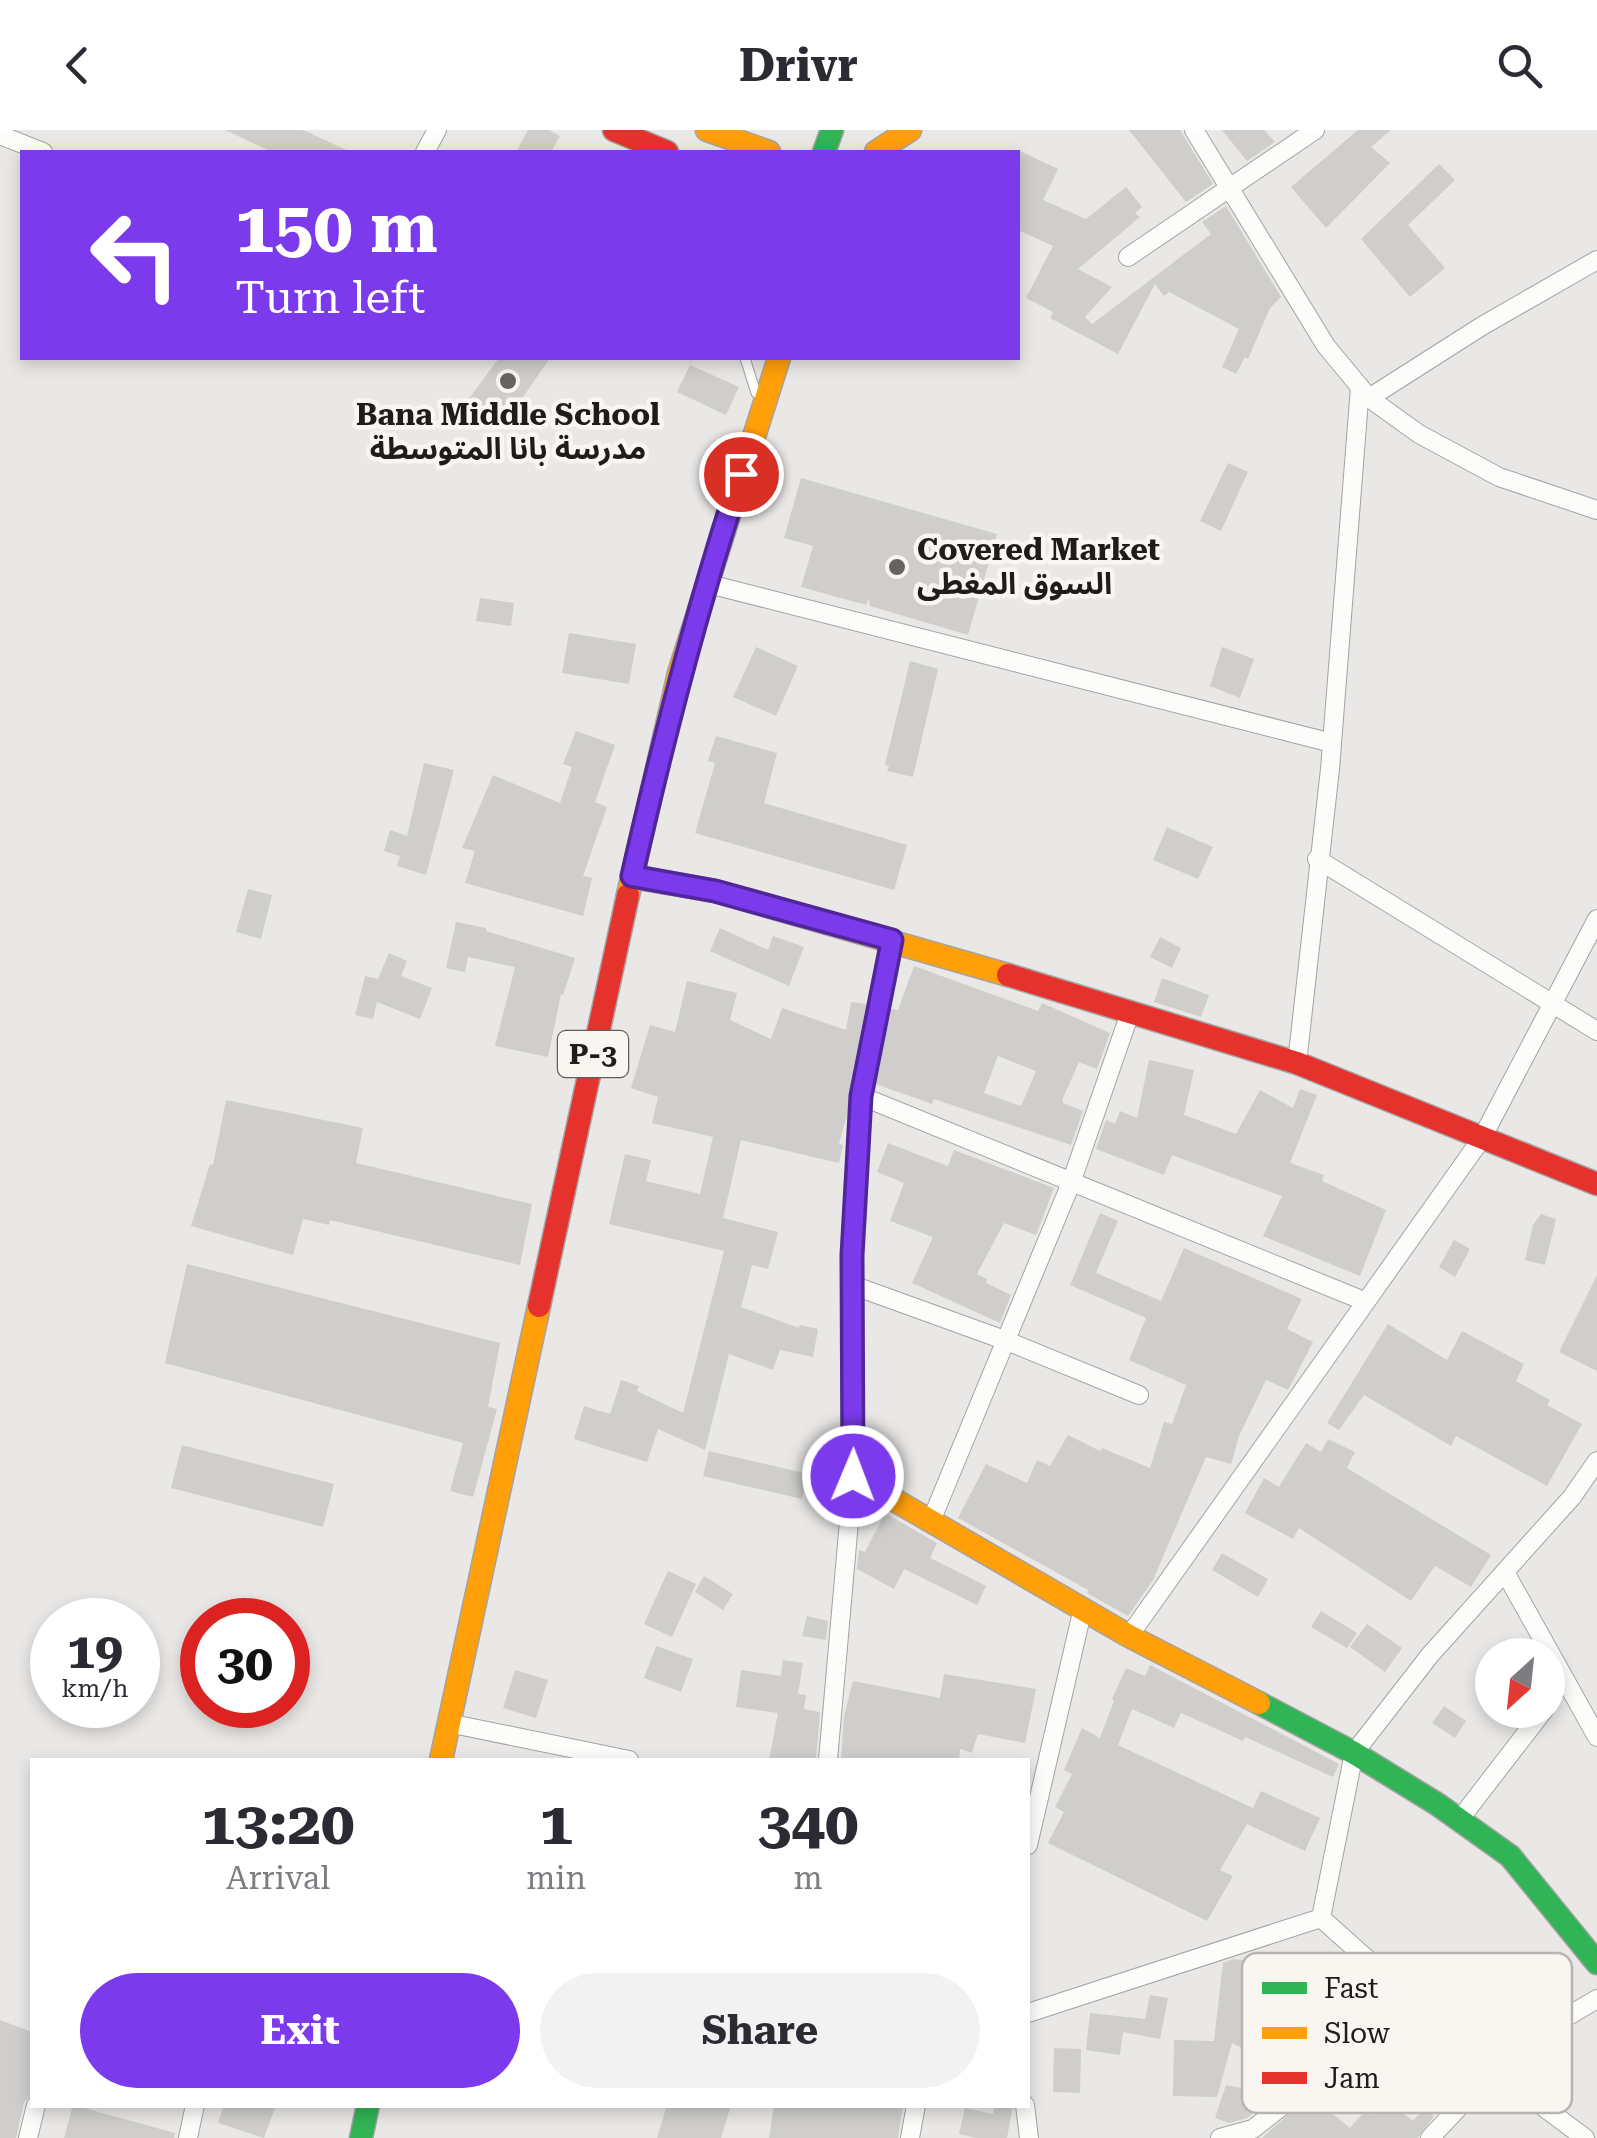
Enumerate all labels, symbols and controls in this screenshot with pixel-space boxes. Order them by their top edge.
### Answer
icon: back [50,38,105,93]
icon: search [1492,38,1547,93]
text: Drivr [739,39,858,92]
text: 150 m [235,187,438,269]
icon: left [70,190,200,320]
text: Turn left [235,271,425,324]
marker: Bana Middle School مدرسة بانا المتوسطة [497,370,519,392]
place label: Bana Middle School مدرسة بانا المتوسطة [356,397,660,466]
pin [699,432,784,517]
icon: arrive [714,447,769,502]
place label: Covered Market السوق المغطى [917,532,1160,601]
marker: Covered Market السوق المغطى [886,556,908,578]
road number: P-3 [558,1031,628,1077]
position arrow [801,1424,905,1528]
speed limit sign: 30 [180,1598,310,1728]
text: 19 [67,1622,123,1680]
north arrow [1475,1638,1565,1728]
map controls [1475,1638,1565,1728]
text: km/h [62,1674,128,1703]
text: 13:20 [201,1788,355,1859]
text: 1 [539,1788,573,1859]
text: 340 [758,1788,859,1859]
text: Arrival [226,1859,330,1897]
text: min [526,1859,586,1897]
text: m [794,1859,823,1897]
legend [1242,1953,1572,2113]
text: Fast [1324,1972,1378,2005]
button: Exit [80,1973,520,2088]
button: Share [540,1973,980,2088]
text: Slow [1324,2017,1391,2050]
text: Jam [1324,2062,1380,2095]

